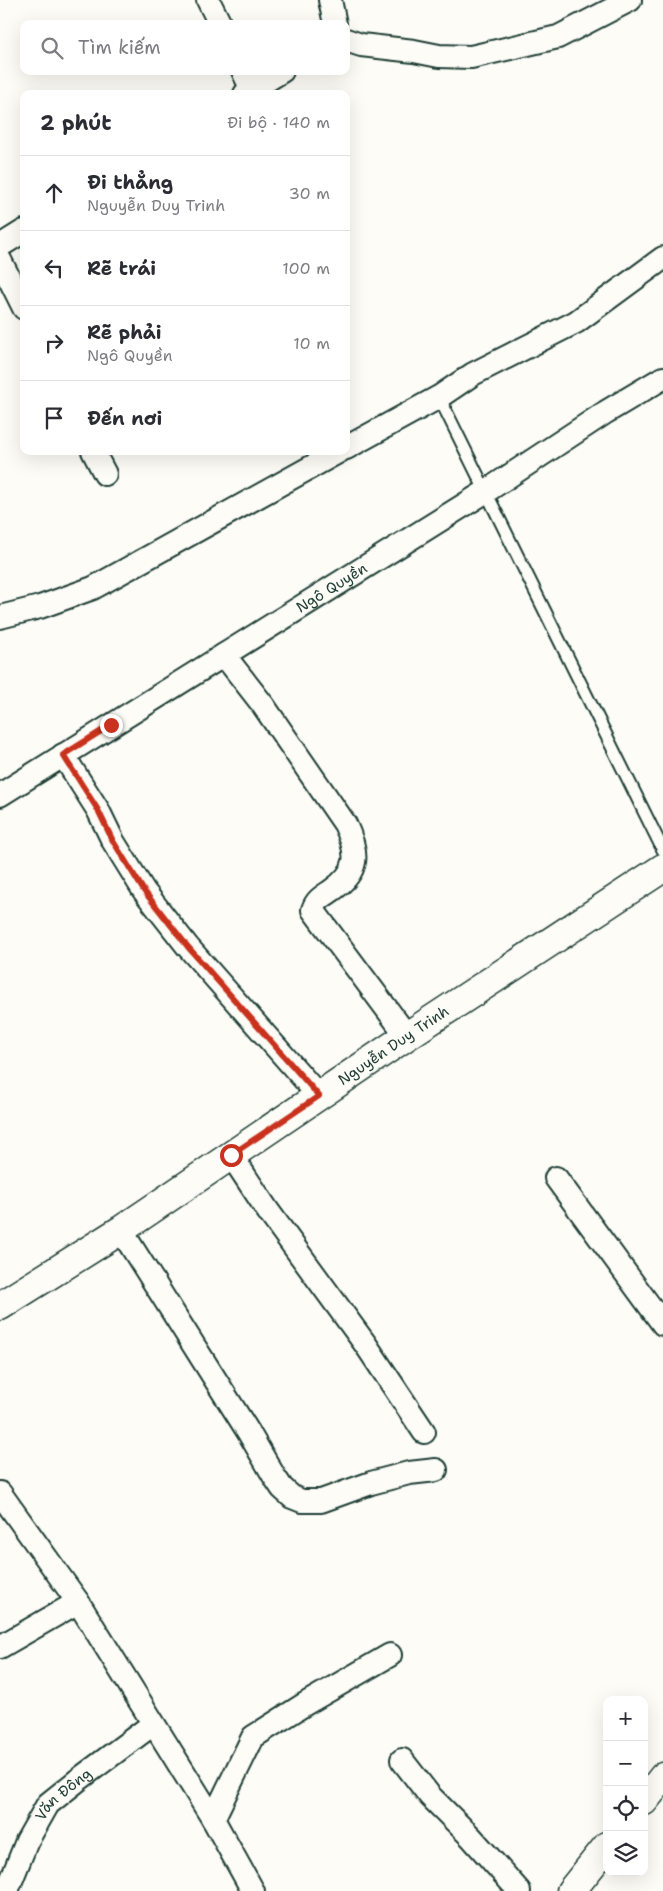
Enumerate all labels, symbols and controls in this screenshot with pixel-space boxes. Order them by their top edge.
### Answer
search box [20,20,350,75]
icon: search [38,34,66,62]
text: Tìm kiếm [78,35,161,60]
text: 2 phút [40,109,112,137]
text: Đi bộ · 140 m [227,112,330,133]
text: Đi thẳng [87,170,173,195]
icon: ahead [40,179,68,207]
text: 30 m [289,183,330,204]
text: Nguyễn Duy Trinh [87,195,225,216]
icon: left [40,254,68,282]
text: Rẽ trái [87,256,156,281]
text: 100 m [282,258,330,279]
text: Rẽ phải [87,320,162,345]
icon: right [40,329,68,357]
text: 10 m [293,333,330,354]
text: Ngô Quyền [87,345,172,366]
icon: arrive [40,404,68,432]
text: Đến nơi [87,406,162,431]
street label: Ngô Quyền [292,558,371,618]
route end [100,714,123,737]
street label: Nguyễn Duy Trinh [334,1001,453,1090]
route start [220,1144,243,1167]
map controls [603,1696,648,1876]
button: + [603,1696,648,1741]
button: − [603,1741,648,1786]
street label: Văn Đông [31,1763,96,1824]
button: locate [603,1786,648,1831]
button: layers [603,1831,648,1876]

